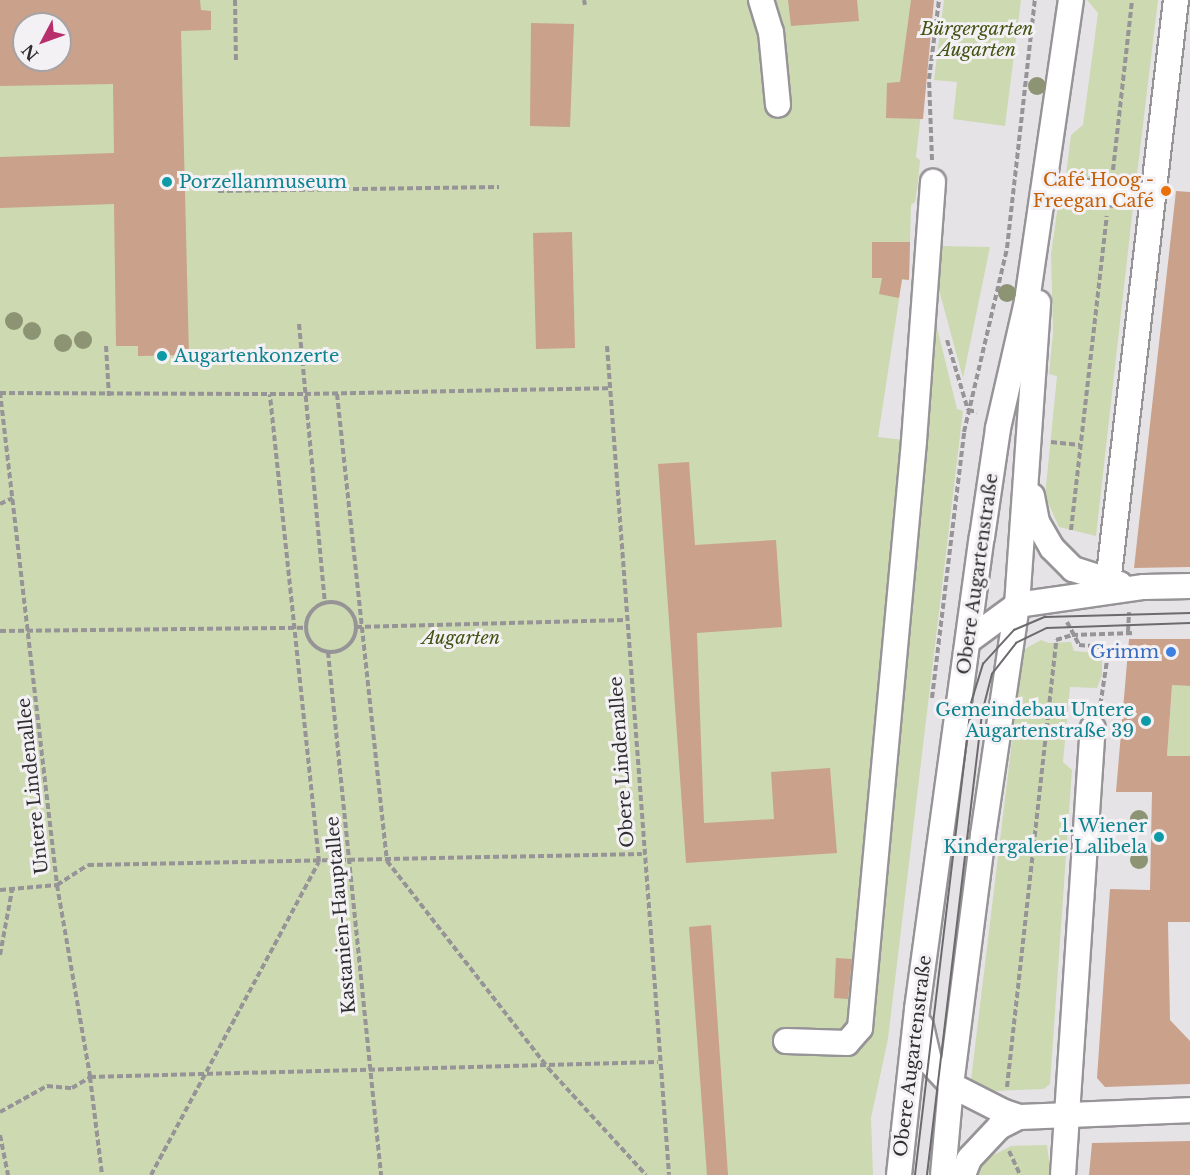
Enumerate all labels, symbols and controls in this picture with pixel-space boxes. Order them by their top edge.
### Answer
north arrow [12,12,72,72]
park label: Bürgergarten Augarten [921,19,1033,62]
text: N [17,40,42,65]
place label: Café Hoog - Freegan Café [1033,170,1154,213]
place label: Porzellanmuseum [179,171,347,193]
marker: Porzellanmuseum [160,175,174,189]
marker: Café Hoog - Freegan Café [1159,184,1173,198]
place label: Augartenkonzerte [174,345,339,367]
marker: Augartenkonzerte [155,349,169,363]
street label: Obere Augartenstraße [953,472,1003,676]
park label: Augarten [422,627,500,649]
place label: Grimm [1090,641,1159,663]
marker: Grimm [1164,645,1178,659]
street label: Obere Lindenallee [605,676,639,848]
street label: Untere Lindenallee [13,697,53,875]
place label: Gemeindebau Untere Augartenstraße 39 [935,700,1134,742]
marker: Gemeindebau Untere Augartenstraße 39 [1139,714,1153,728]
street label: Kastanien-Hauptallee [322,815,360,1015]
place label: 1. Wiener Kindergalerie Lalibela [943,816,1147,858]
marker: 1. Wiener Kindergalerie Lalibela [1152,830,1166,844]
street label: Obere Augartenstraße [890,954,936,1158]

